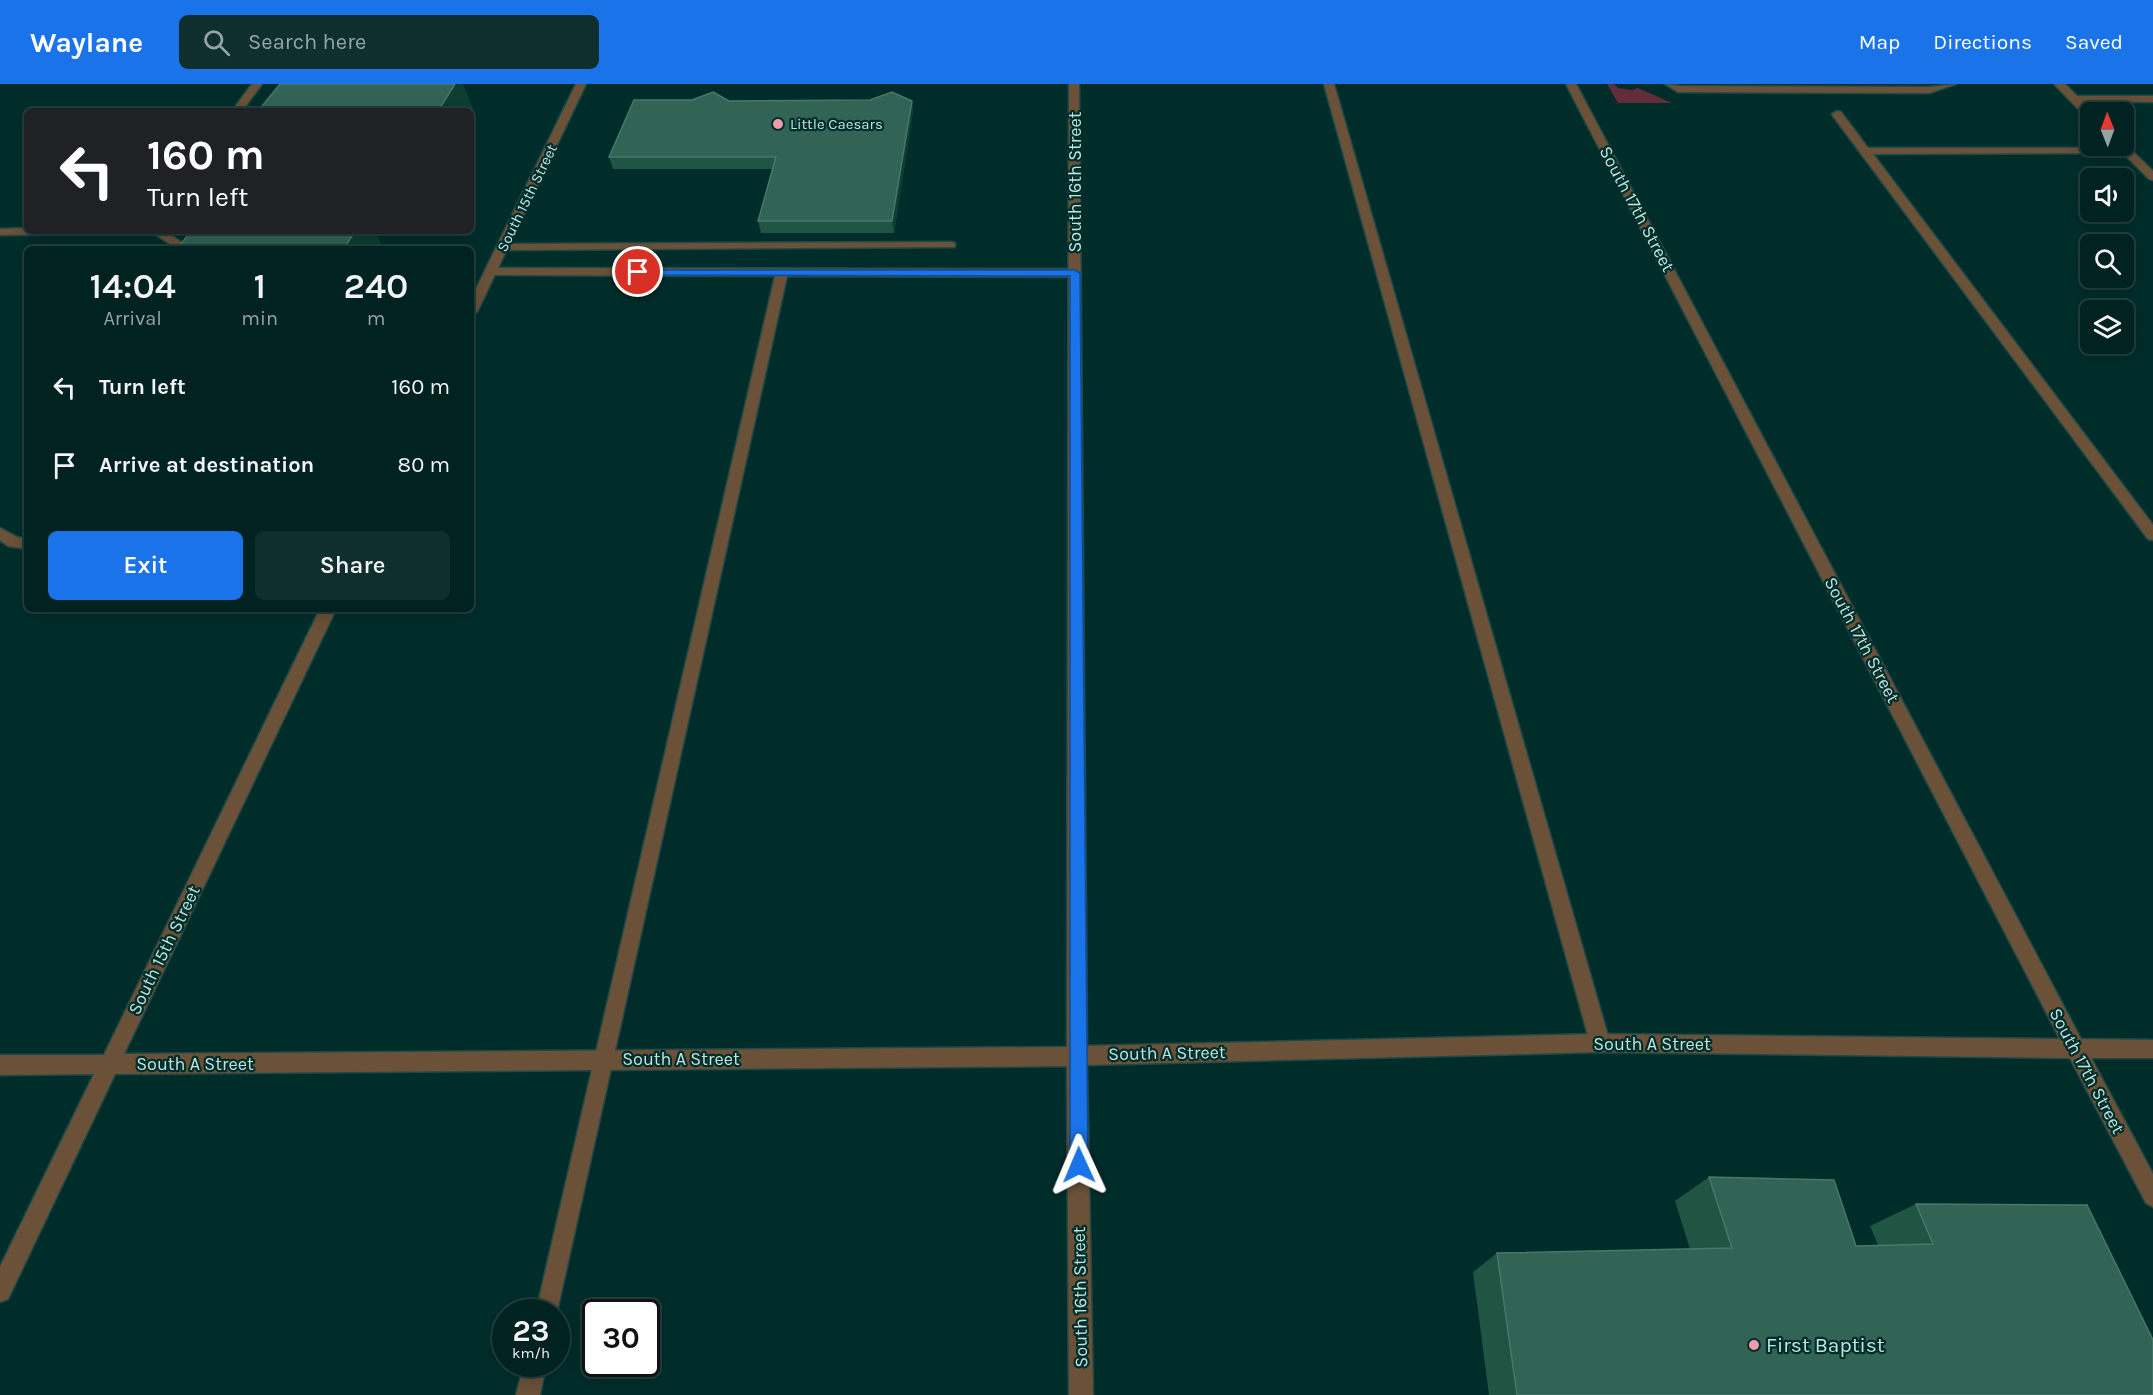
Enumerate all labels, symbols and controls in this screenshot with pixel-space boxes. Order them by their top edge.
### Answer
search box [179,15,599,69]
text: Waylane [30,26,143,59]
icon: search [200,26,233,59]
text: Search here [248,29,366,55]
text: Map [1859,30,1900,54]
text: Directions [1933,30,2032,54]
text: Saved [2065,30,2123,54]
north arrow [2080,102,2134,156]
map controls [2080,102,2134,354]
street label: South 16th Street [1064,111,1086,253]
place label: Little Caesars [790,115,883,133]
marker: Little Caesars [771,117,785,131]
text: 160 m [147,130,265,180]
icon: left [48,132,126,210]
street label: South 15th Street [493,141,561,255]
street label: South 17th Street [1595,142,1680,276]
button: sound [2080,168,2134,222]
text: Turn left [147,181,248,213]
button: search [2080,234,2134,288]
pin [612,246,663,297]
icon: arrive [621,255,654,288]
text: 14:04 [89,265,176,307]
text: 1 [253,265,266,307]
text: 240 [344,265,409,307]
button: layers [2080,300,2134,354]
text: Arrival [103,307,162,330]
text: min [241,307,278,330]
text: m [367,307,385,330]
icon: left [48,371,81,404]
text: Turn left [99,374,186,400]
text: 160 m [391,374,450,400]
icon: arrive [48,449,81,482]
text: Arrive at destination [99,452,314,478]
text: 80 m [398,452,450,478]
button: Exit [48,531,243,600]
button: Share [255,531,450,600]
street label: South 17th Street [1820,573,1905,707]
street label: South 15th Street [123,882,205,1018]
street label: South 17th Street [2045,1004,2130,1138]
street label: South A Street [1593,1033,1711,1055]
street label: South A Street [1108,1041,1226,1065]
street label: South A Street [622,1048,740,1070]
street label: South A Street [136,1053,254,1075]
position arrow [1047,1133,1111,1197]
street label: South 16th Street [1068,1226,1092,1368]
speed limit sign: 30 [582,1299,660,1377]
text: 23 [513,1313,549,1349]
place label: First Baptist [1766,1333,1885,1357]
marker: First Baptist [1747,1338,1761,1352]
text: km/h [512,1344,550,1362]

